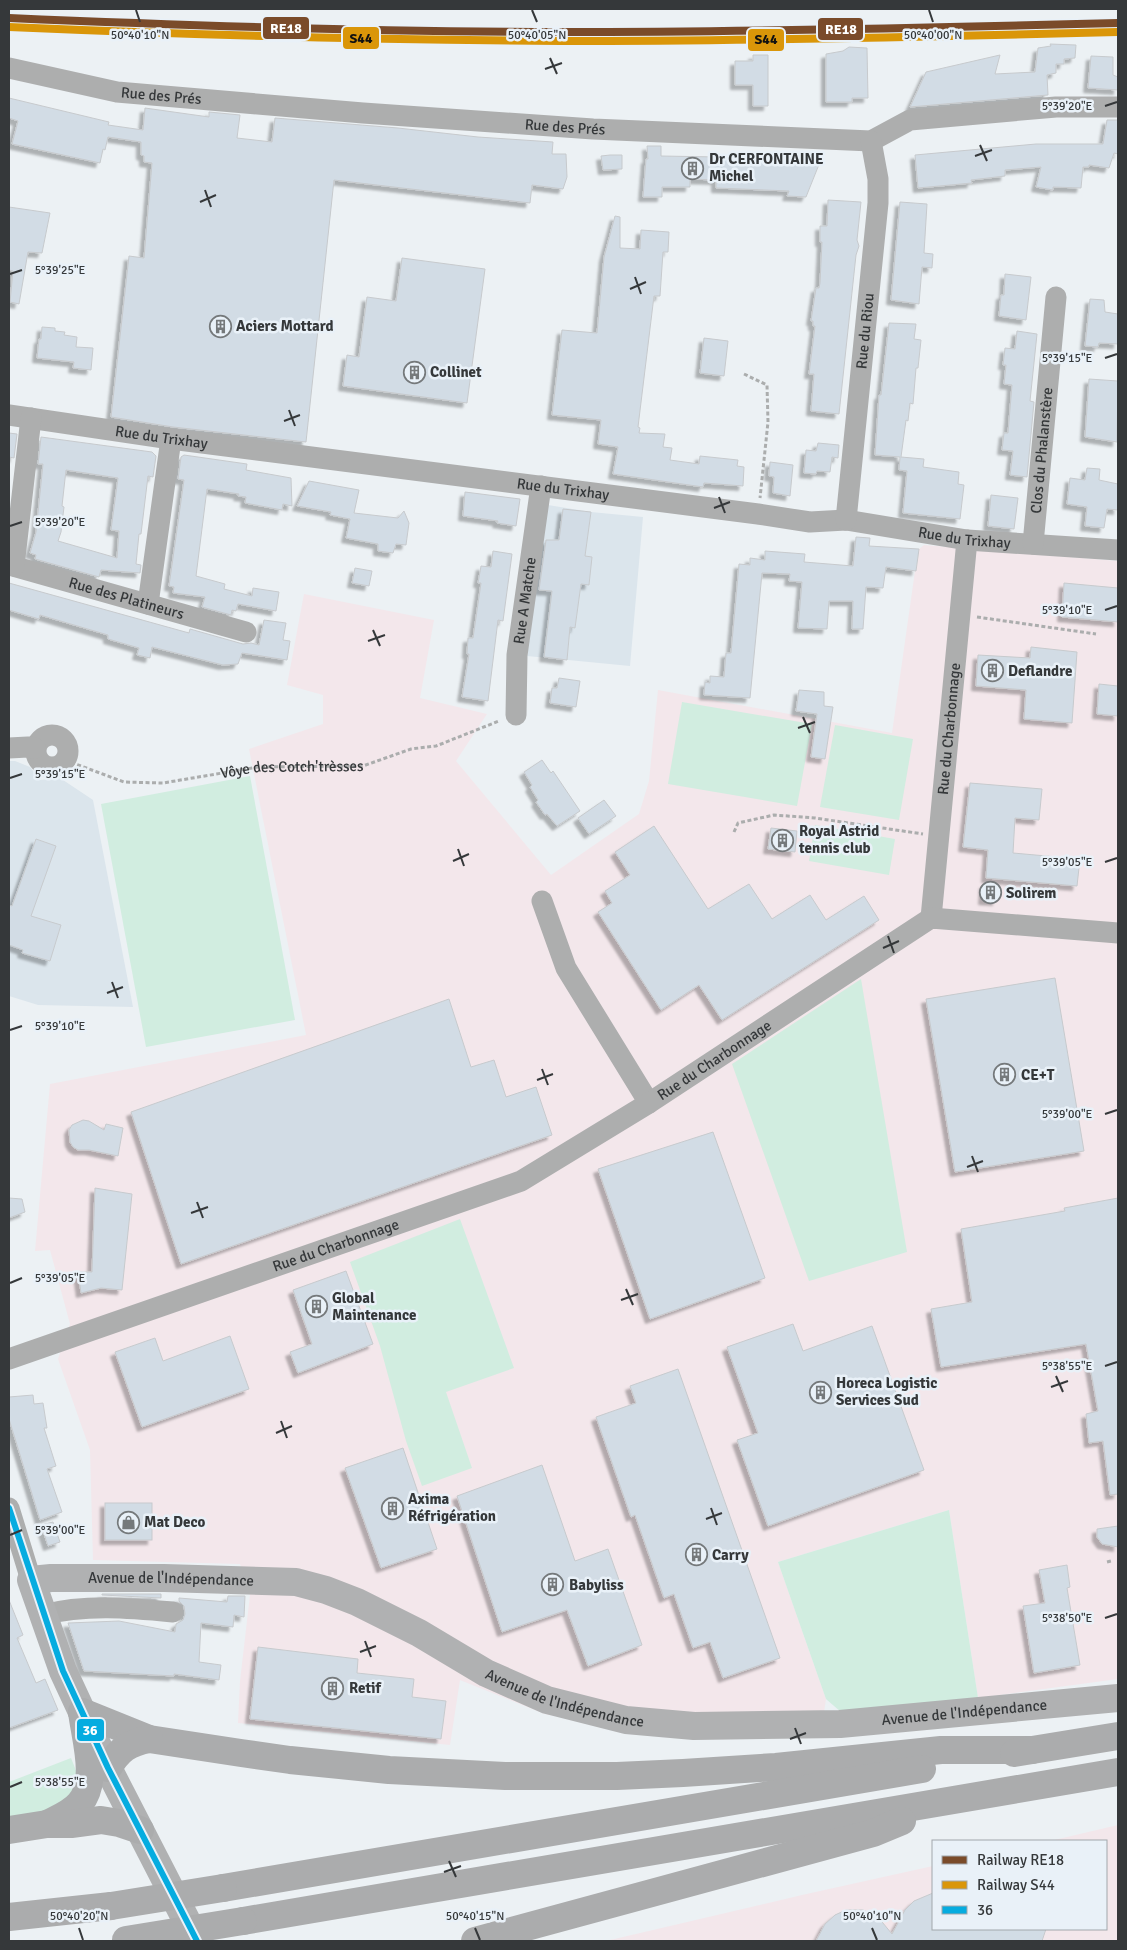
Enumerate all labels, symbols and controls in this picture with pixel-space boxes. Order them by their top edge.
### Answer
line badge: RE18 [262,16,310,40]
line badge: RE18 [817,17,864,41]
text: RE18 [270,20,302,37]
text: RE18 [825,21,857,38]
line badge: S44 [342,26,380,50]
text: 50°40'10"N [111,28,169,43]
text: 50°40'05"N [508,28,566,43]
line badge: S44 [747,28,785,52]
text: 50°40'00"N [904,28,962,43]
text: S44 [350,30,373,47]
text: S44 [755,31,778,48]
street label: Rue des Prés [120,83,203,108]
text: 5°39'20"E [1042,99,1093,114]
street label: Rue des Prés [524,115,606,139]
place label: Dr CERFONTAINE Michel [709,150,824,185]
building icon: Dr CERFONTAINE Michel [681,156,705,180]
text: 5°39'25"E [35,263,86,278]
street label: Rue du Riou [852,292,878,370]
building icon: Aciers Mottard [208,314,232,338]
place label: Aciers Mottard [236,317,334,335]
text: 5°39'15"E [1042,351,1093,366]
building icon: Collinet [402,360,426,384]
place label: Collinet [430,363,482,381]
street label: Clos du Phalanstère [1027,386,1057,514]
street label: Rue du Trixhay [114,422,209,453]
street label: Rue du Trixhay [516,474,610,504]
text: 5°39'20"E [35,515,86,530]
street label: Rue du Trixhay [917,523,1011,552]
street label: Rue A Matche [510,556,540,645]
street label: Rue des Platineurs [67,573,186,623]
text: 5°39'10"E [1042,603,1093,618]
building icon: Deflandre [980,659,1004,683]
street label: Rue du Charbonnage [934,662,964,796]
place label: Deflandre [1008,662,1072,680]
street label: Vôye des Cotch'trèsses [219,757,364,782]
text: 5°39'15"E [35,767,86,782]
place label: Royal Astrid tennis club [798,822,879,857]
building icon: Royal Astrid tennis club [771,828,795,852]
text: 5°39'05"E [1042,855,1093,870]
building icon: Solirem [978,881,1002,905]
place label: Solirem [1006,884,1056,902]
street label: Rue du Charbonnage [654,1016,775,1104]
text: 5°39'10"E [35,1019,86,1034]
building icon: CE+T [993,1063,1017,1087]
place label: CE+T [1021,1066,1055,1084]
text: 5°39'00"E [1042,1107,1093,1122]
street label: Rue du Charbonnage [270,1215,401,1276]
text: 5°39'05"E [35,1271,86,1286]
place label: Global Maintenance [332,1289,416,1324]
building icon: Global Maintenance [304,1295,328,1319]
text: 5°38'55"E [1042,1359,1093,1374]
place label: Horeca Logistic Services Sud [836,1374,937,1409]
building icon: Horeca Logistic Services Sud [808,1380,832,1404]
place label: Axima Réfrigération [408,1490,496,1525]
building icon: Axima Réfrigération [380,1496,404,1520]
shop icon: Mat Deco [116,1510,140,1534]
place label: Mat Deco [144,1513,205,1531]
text: 5°39'00"E [35,1523,86,1538]
building icon: Carry [684,1543,708,1567]
place label: Carry [712,1546,749,1564]
street label: Avenue de l'Indépendance [88,1569,254,1590]
building icon: Babyliss [541,1573,565,1597]
place label: Babyliss [569,1576,624,1594]
text: 5°38'50"E [1042,1611,1093,1626]
street label: Avenue de l'Indépendance [483,1665,645,1731]
building icon: Retif [321,1676,345,1700]
place label: Retif [349,1679,382,1697]
street label: Avenue de l'Indépendance [881,1696,1048,1729]
line badge: 36 [76,1718,105,1742]
text: 36 [82,1722,98,1739]
text: 5°38'55"E [35,1775,86,1790]
legend [932,1840,1107,1930]
text: Railway RE18 [977,1851,1064,1869]
text: Railway S44 [977,1876,1055,1894]
text: 36 [977,1901,993,1919]
text: 50°40'20"N [50,1909,108,1924]
text: 50°40'15"N [446,1909,504,1924]
text: 50°40'10"N [843,1909,901,1924]

